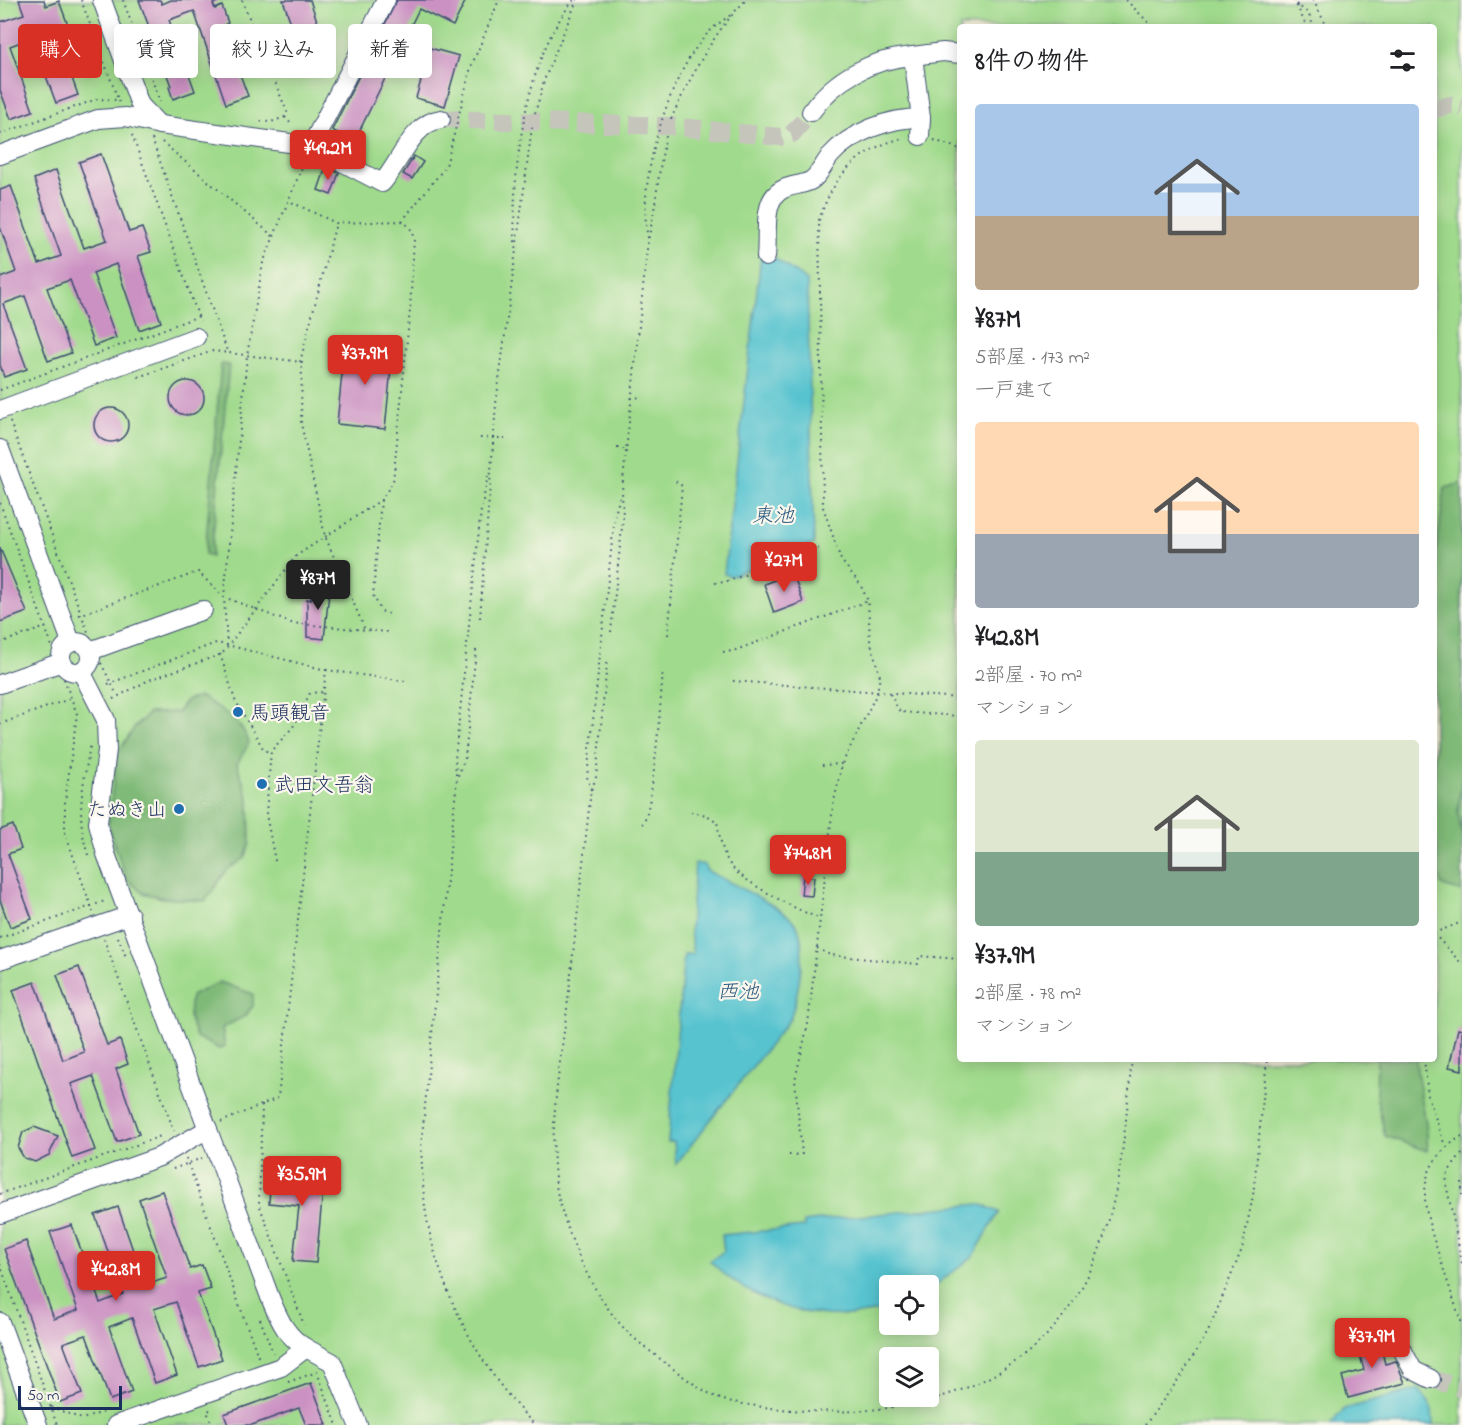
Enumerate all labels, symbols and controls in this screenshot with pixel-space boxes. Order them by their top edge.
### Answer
chip: 購入 [18,24,102,78]
chip: 賃貸 [114,24,198,78]
chip: 絞り込み [210,24,336,78]
chip: 新着 [348,24,432,78]
text: 8件の物件 [975,44,1089,82]
icon: filters [1386,44,1419,77]
pin: ¥49.2M [279,130,377,181]
text: ¥49.2M [304,135,352,164]
icon: home [1143,143,1251,251]
text: ¥87M [975,302,1021,340]
pin: ¥37.9M [316,335,414,386]
text: ¥37.9M [342,340,388,369]
text: 5部屋 · 173 m² [975,344,1090,373]
text: 一戸建て [975,377,1055,406]
icon: home [1143,461,1251,569]
water label: 東池 [752,502,795,532]
pin: ¥27M [748,542,820,593]
text: ¥27M [765,547,803,576]
pin: ¥87M [282,560,354,611]
text: ¥87M [300,565,336,594]
text: ¥42.8M [975,620,1040,658]
text: 2部屋 · 70 m² [975,662,1083,691]
text: マンション [975,695,1074,724]
place label: 馬頭観音 [250,700,330,729]
marker: 馬頭観音 [231,705,245,719]
place label: 武田文吾翁 [274,772,374,801]
marker: 武田文吾翁 [255,777,269,791]
icon: home [1143,779,1251,887]
place label: たぬき山 [87,797,167,826]
marker: たぬき山 [172,802,186,816]
pin: ¥74.8M [759,835,857,886]
text: ¥74.8M [784,840,832,869]
text: ¥37.9M [975,938,1036,976]
water label: 西池 [717,978,760,1008]
text: 2部屋 · 78 m² [975,980,1081,1009]
text: マンション [975,1013,1074,1042]
pin: ¥35.9M [253,1156,351,1207]
text: ¥35.9M [277,1161,327,1190]
pin: ¥42.8M [67,1251,165,1302]
text: ¥42.8M [91,1256,141,1285]
map controls [879,1275,939,1407]
button: locate [879,1275,939,1335]
pin: ¥37.9M [1323,1318,1421,1369]
text: ¥37.9M [1349,1323,1395,1352]
button: layers [879,1347,939,1407]
scale bar [18,1383,122,1410]
text: 50 m [27,1384,59,1408]

